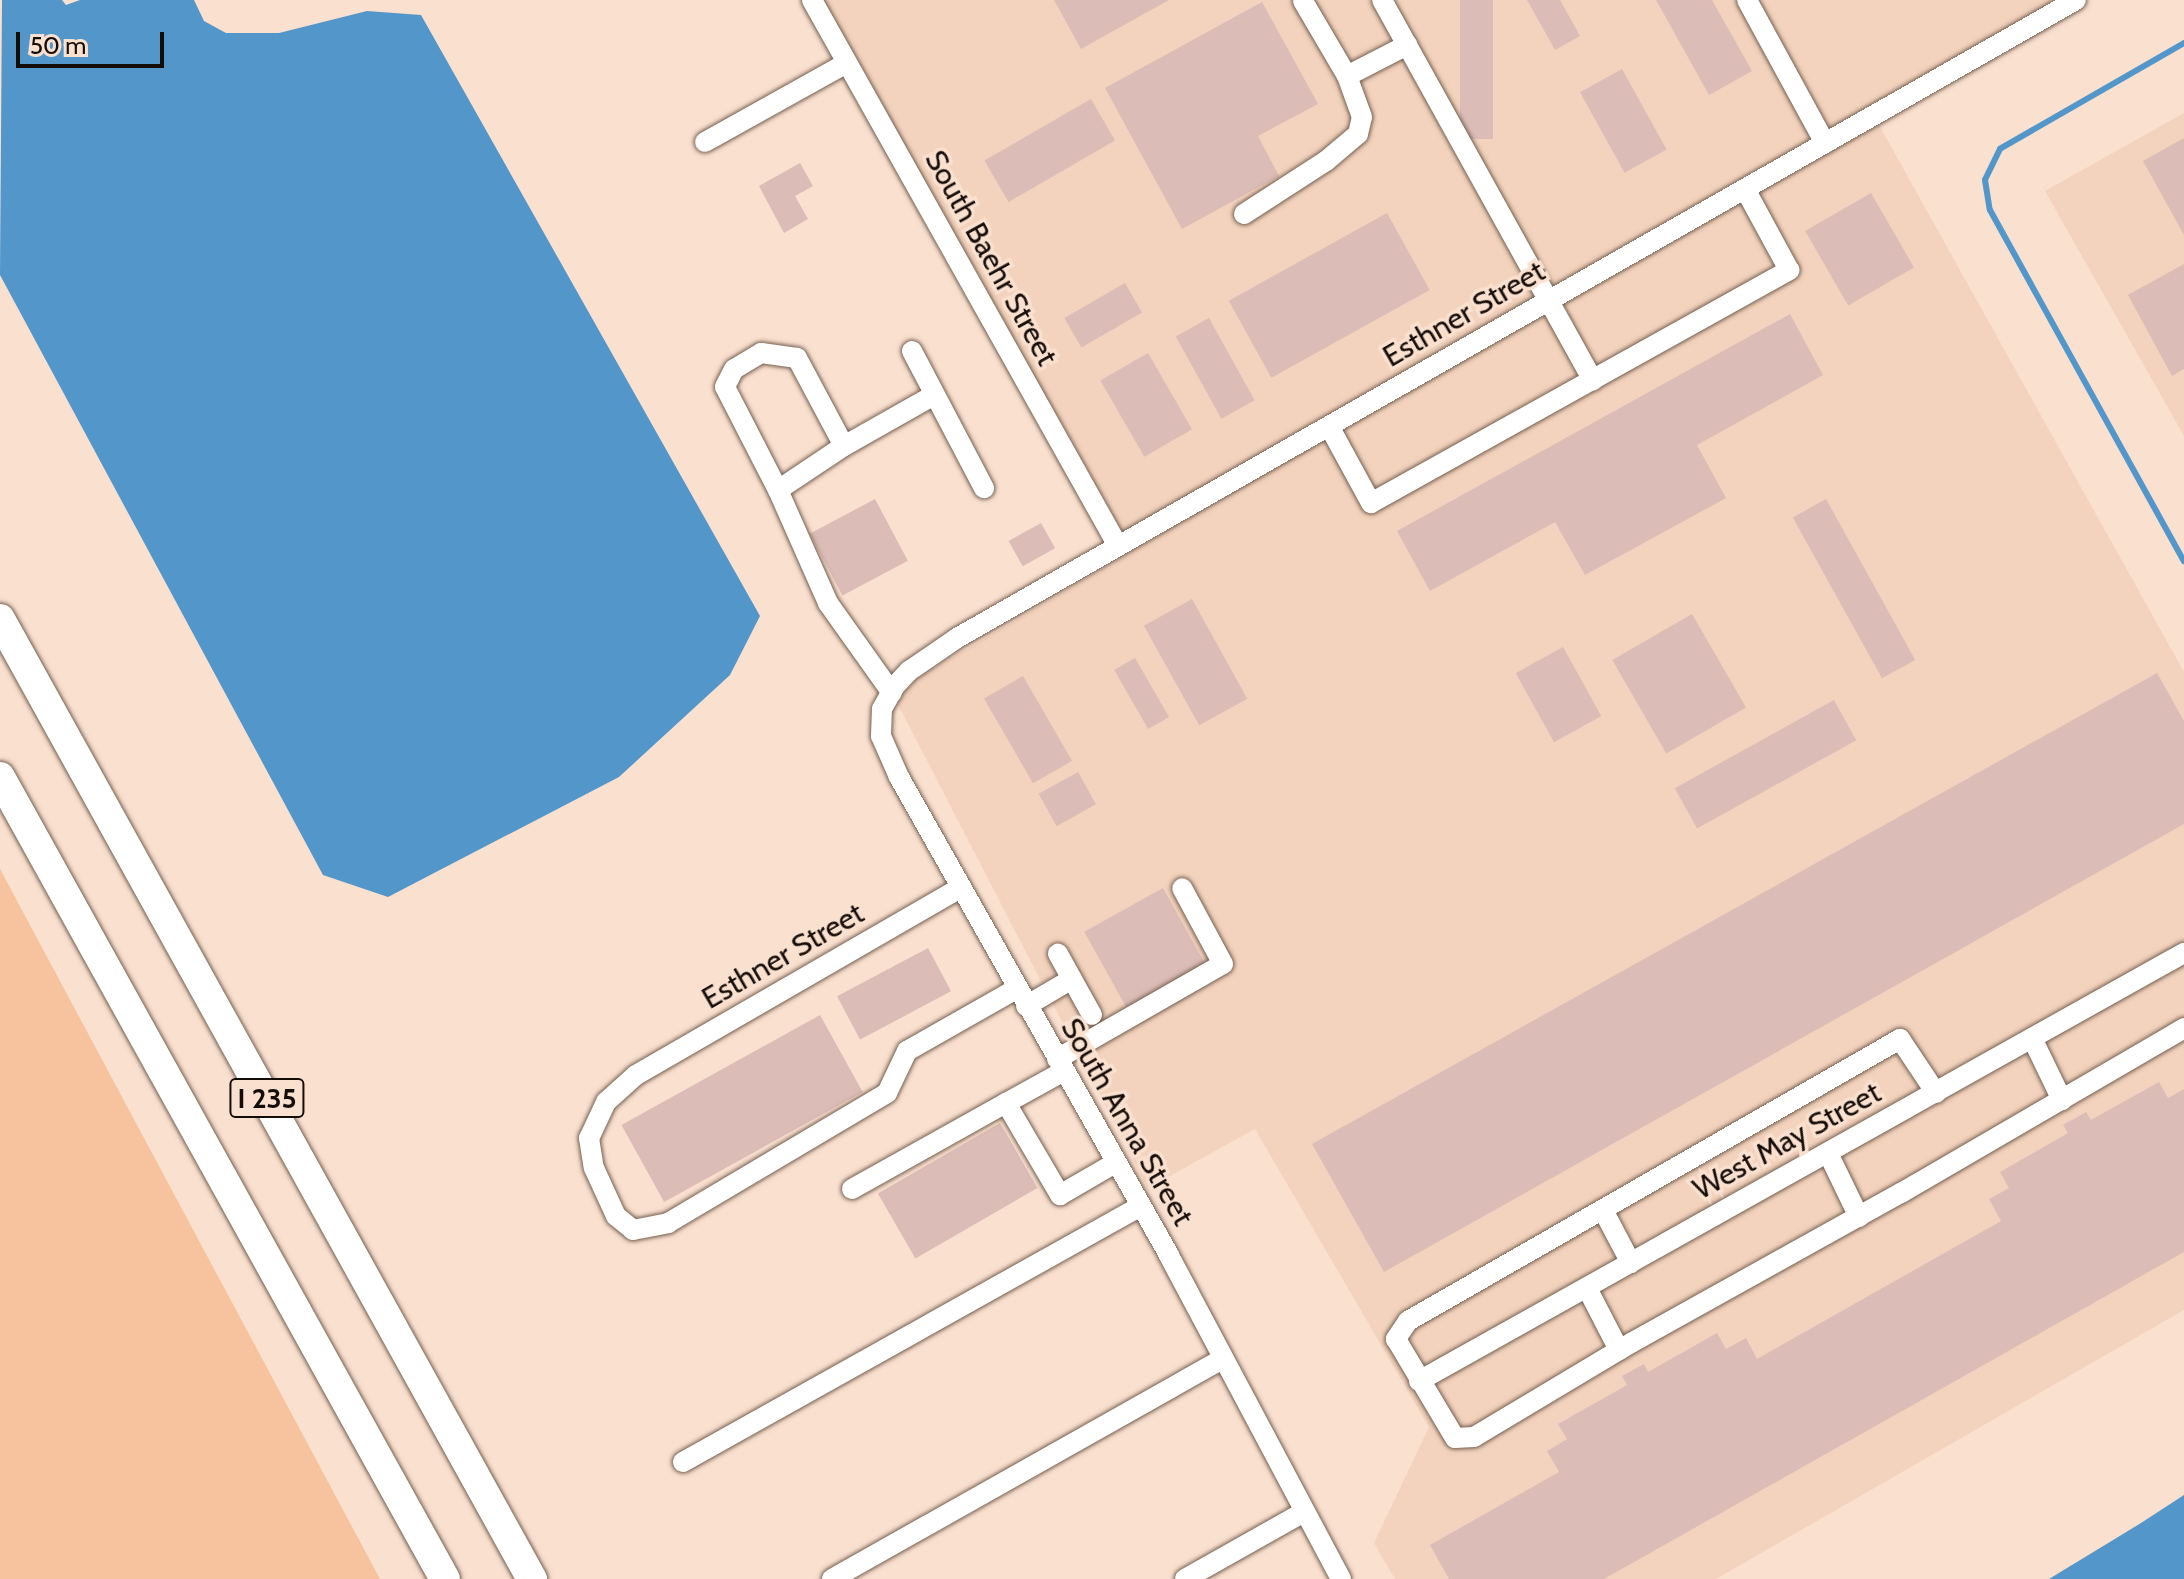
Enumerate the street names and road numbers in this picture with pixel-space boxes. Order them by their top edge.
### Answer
street label: South Baehr Street [917,144,1065,372]
street label: Esthner Street [1377,253,1551,375]
street label: Esthner Street [696,895,870,1017]
street label: South Anna Street [1053,1012,1201,1232]
road number: I 235 [229,1074,305,1122]
street label: West May Street [1687,1075,1887,1207]

